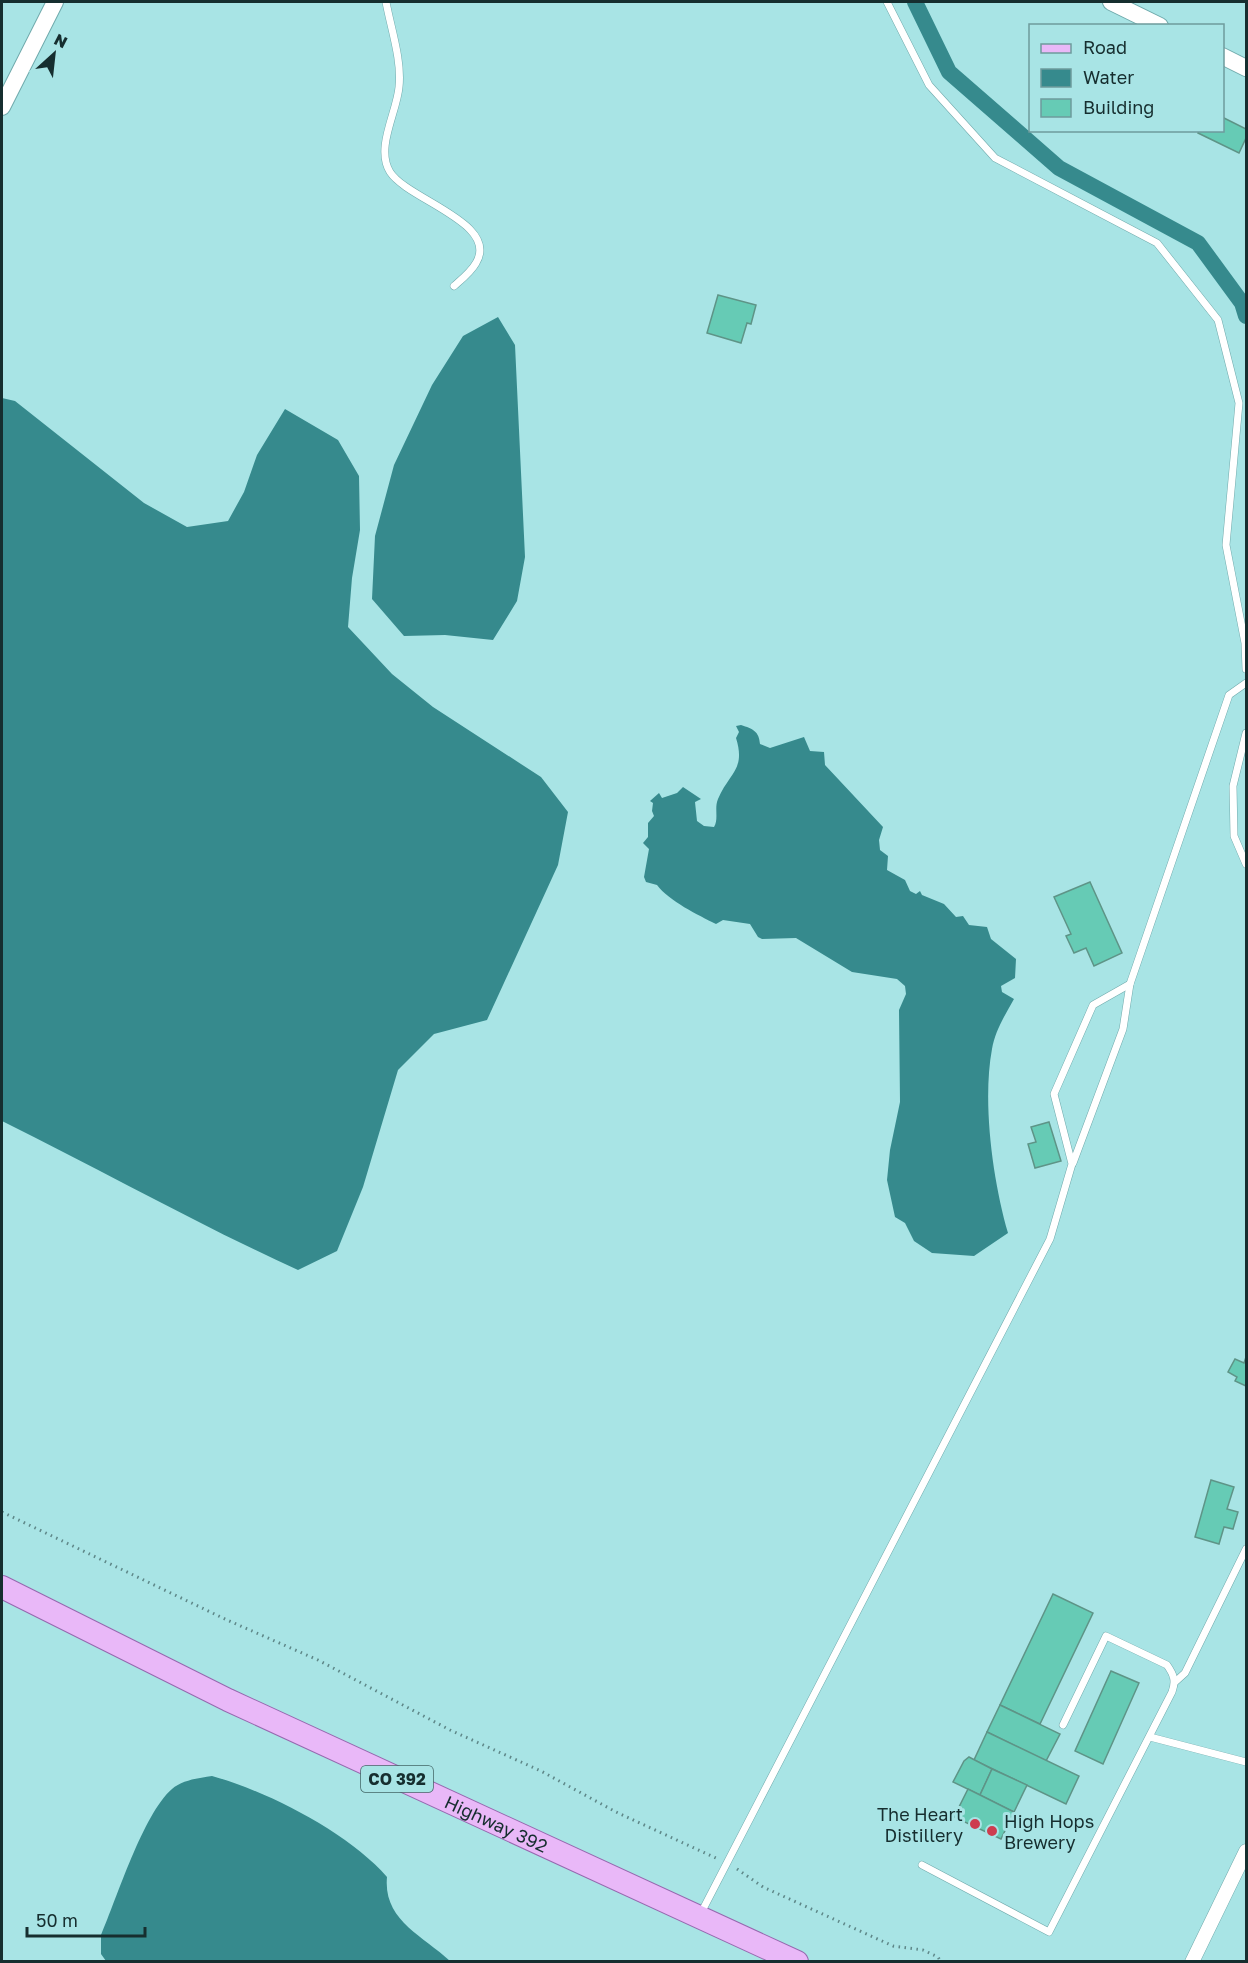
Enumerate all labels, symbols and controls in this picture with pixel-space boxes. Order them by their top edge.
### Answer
north arrow [24,24,84,84]
legend [1029,24,1224,132]
text: N [51,29,71,52]
text: Road [1083,36,1127,58]
text: Water [1083,66,1134,88]
text: Building [1083,96,1154,118]
road number: CO 392 [361,1766,433,1792]
street label: Highway 392 [441,1790,551,1857]
place label: The Heart Distillery [877,1803,963,1846]
place label: High Hops Brewery [1004,1810,1094,1853]
marker: The Heart Distillery [968,1817,982,1831]
marker: High Hops Brewery [985,1824,999,1838]
scale bar [27,1900,146,1938]
text: 50 m [36,1909,78,1931]

